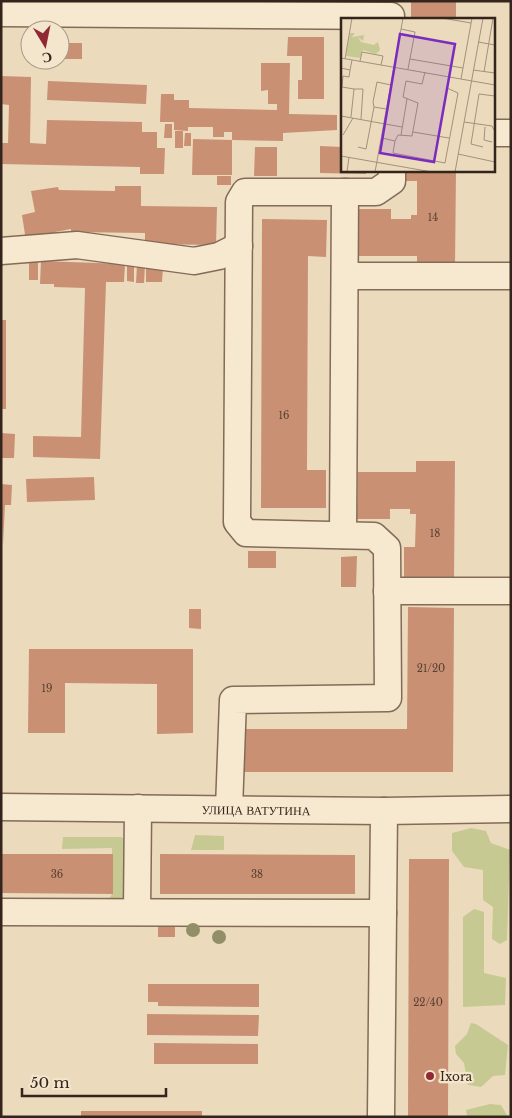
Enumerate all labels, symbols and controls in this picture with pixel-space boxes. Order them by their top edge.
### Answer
inset map [341,18,494,171]
north arrow [20,20,70,70]
text: С [41,48,54,68]
house number: 14 [428,211,438,224]
house number: 16 [279,409,289,422]
house number: 18 [430,527,440,540]
house number: 21/20 [417,662,445,675]
house number: 19 [42,682,52,695]
street label: УЛИЦА ВАТУТИНА [201,802,311,818]
house number: 36 [51,868,63,881]
house number: 38 [251,868,263,881]
house number: 22/40 [413,996,443,1009]
scale bar [22,1066,166,1098]
place label: Ixora [440,1069,473,1084]
marker: Ixora [424,1070,436,1082]
text: 50 m [30,1073,70,1092]

